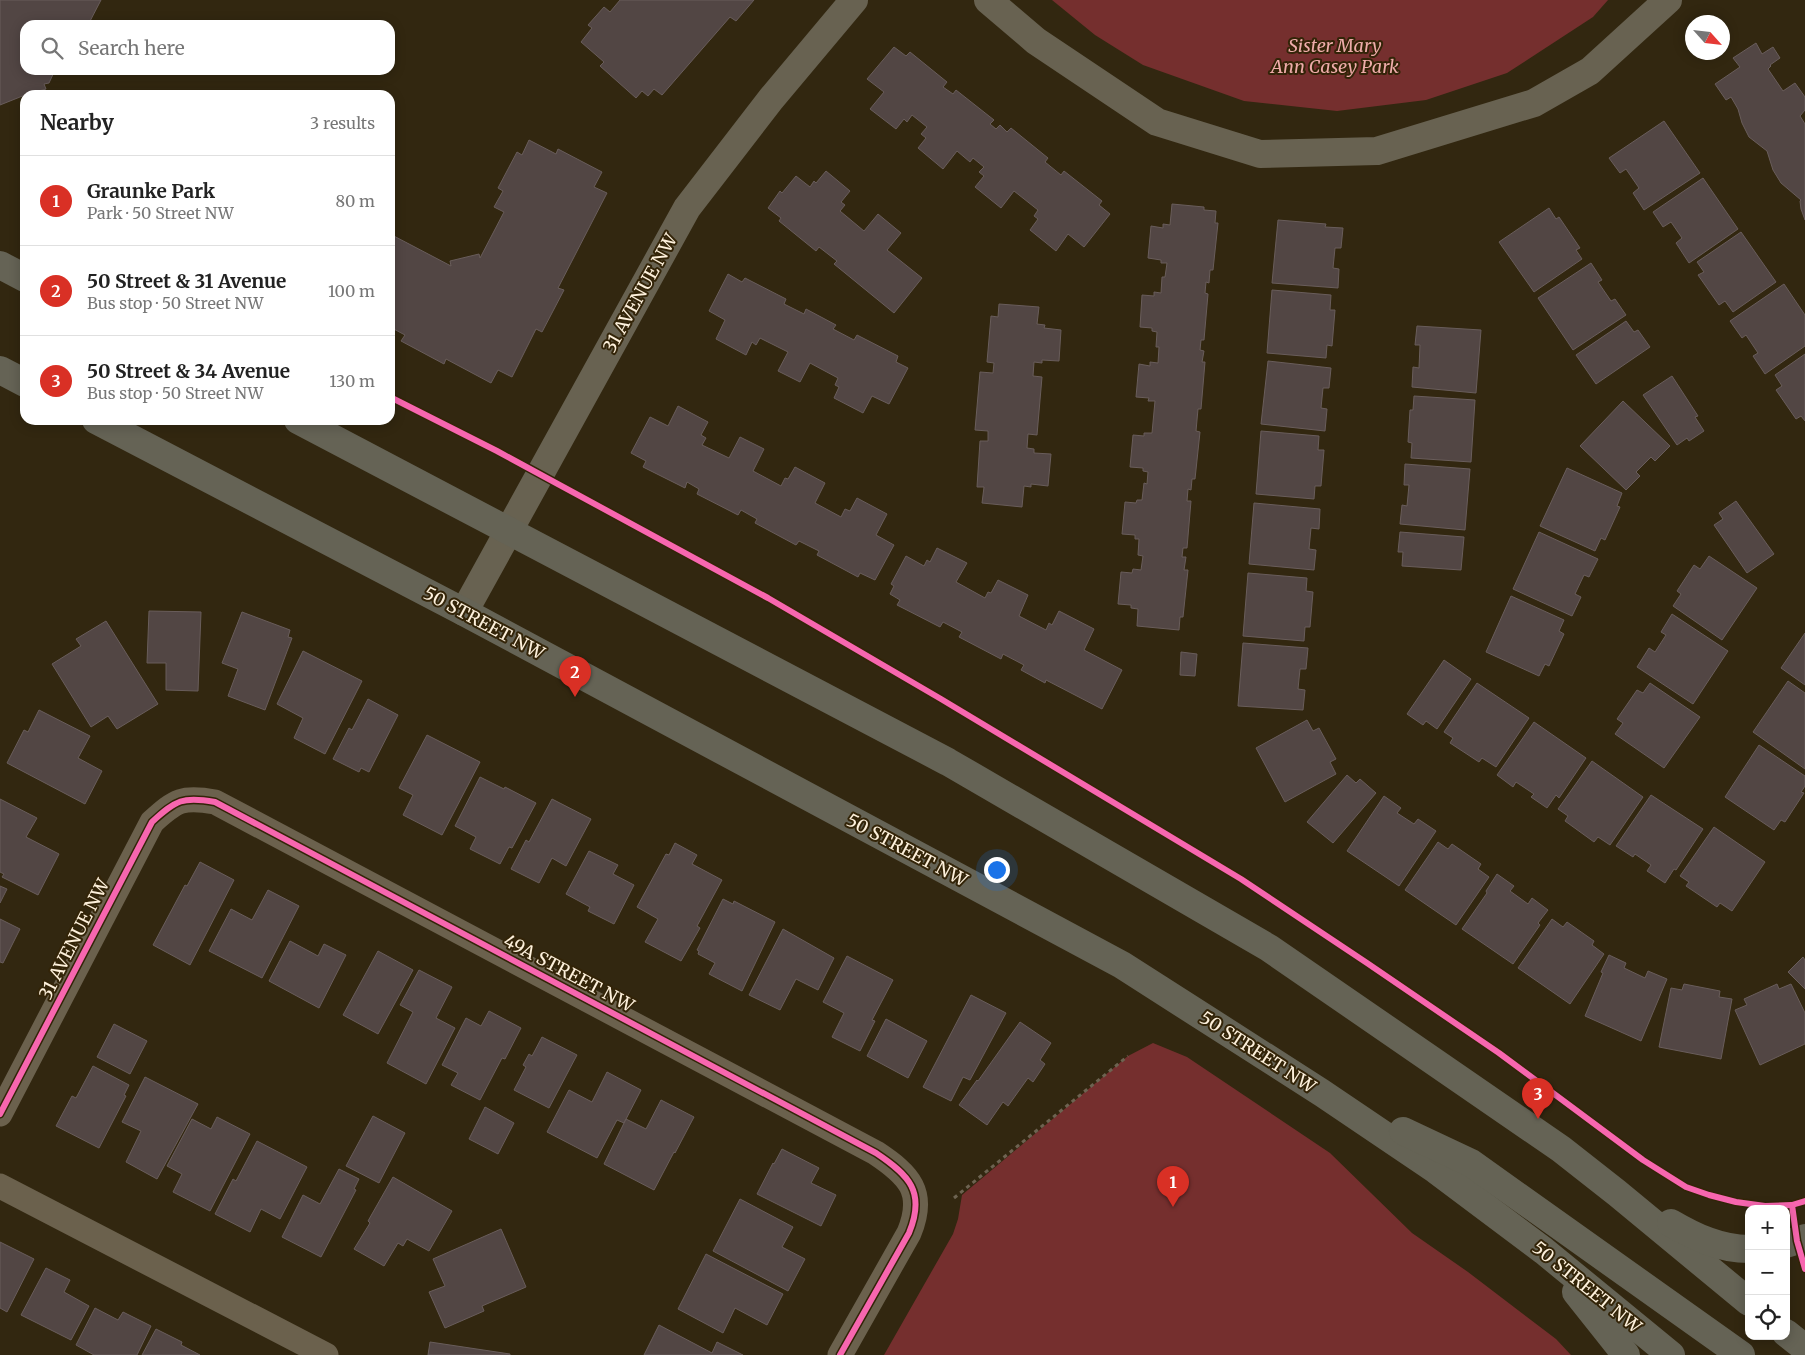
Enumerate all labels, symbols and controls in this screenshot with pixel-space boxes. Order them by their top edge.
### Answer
north arrow [1685,15,1730,60]
search box [20,20,395,75]
icon: search [38,34,66,62]
park label: Sister Mary Ann Casey Park [1269,34,1399,78]
text: Search here [78,36,185,60]
text: Nearby [40,109,114,136]
text: 3 results [310,113,375,133]
text: Graunke Park [87,179,215,203]
text: 1 [52,191,60,211]
text: 80 m [336,191,375,211]
text: Park · 50 Street NW [87,203,234,223]
street label: 31 AVENUE NW [598,229,683,357]
text: 50 Street & 31 Avenue [87,269,286,293]
text: 2 [51,281,61,301]
text: 100 m [328,281,375,301]
text: Bus stop · 50 Street NW [87,293,263,313]
text: 50 Street & 34 Avenue [87,359,290,383]
text: 3 [51,371,61,391]
text: 130 m [329,371,375,391]
text: Bus stop · 50 Street NW [87,383,263,403]
street label: 50 STREET NW [420,581,549,665]
pin: 2 [559,656,591,697]
street label: 50 STREET NW [843,808,972,892]
your location [984,857,1010,883]
street label: 31 AVENUE NW [34,874,115,1003]
street label: 49A STREET NW [500,929,639,1018]
street label: 50 STREET NW [1196,1006,1321,1099]
pin: 3 [1522,1078,1554,1119]
pin: 1 [1157,1166,1189,1207]
map controls [1745,1205,1790,1340]
button: + [1745,1205,1790,1250]
street label: 50 STREET NW [1528,1236,1647,1339]
button: − [1745,1250,1790,1295]
button: locate [1745,1295,1790,1340]

